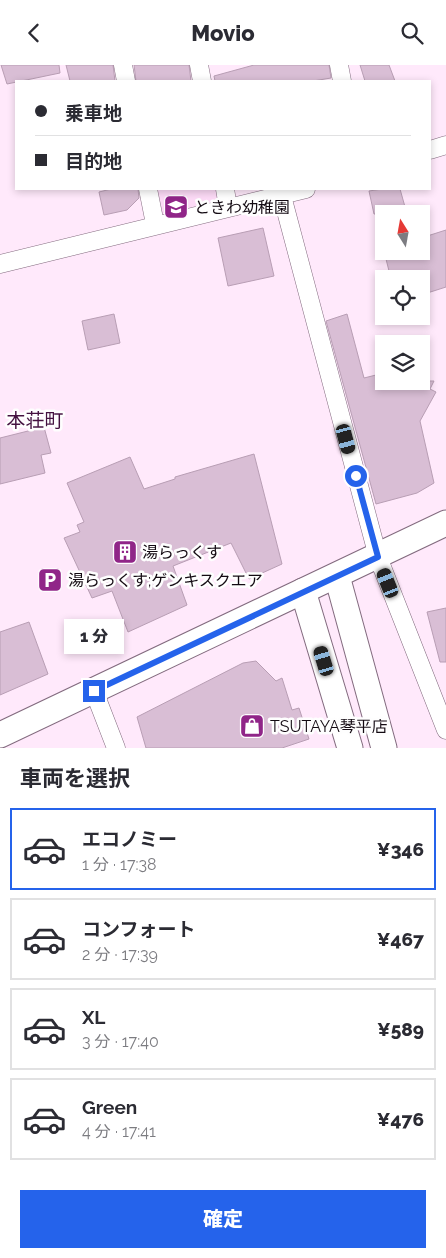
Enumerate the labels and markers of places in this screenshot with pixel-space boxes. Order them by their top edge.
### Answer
school or university icon: ときわ幼稚園 [163,194,189,220]
place label: ときわ幼稚園 [194,198,290,217]
building icon: 湯らっくす [112,539,138,565]
place label: 湯らっくす [142,543,222,562]
parking icon: 湯らっくす;ゲンキスクエア [37,567,63,593]
place label: 湯らっくす;ゲンキスクエア [68,571,263,590]
shop icon: TSUTAYA琴平店 [239,713,265,739]
place label: TSUTAYA琴平店 [270,717,388,736]

